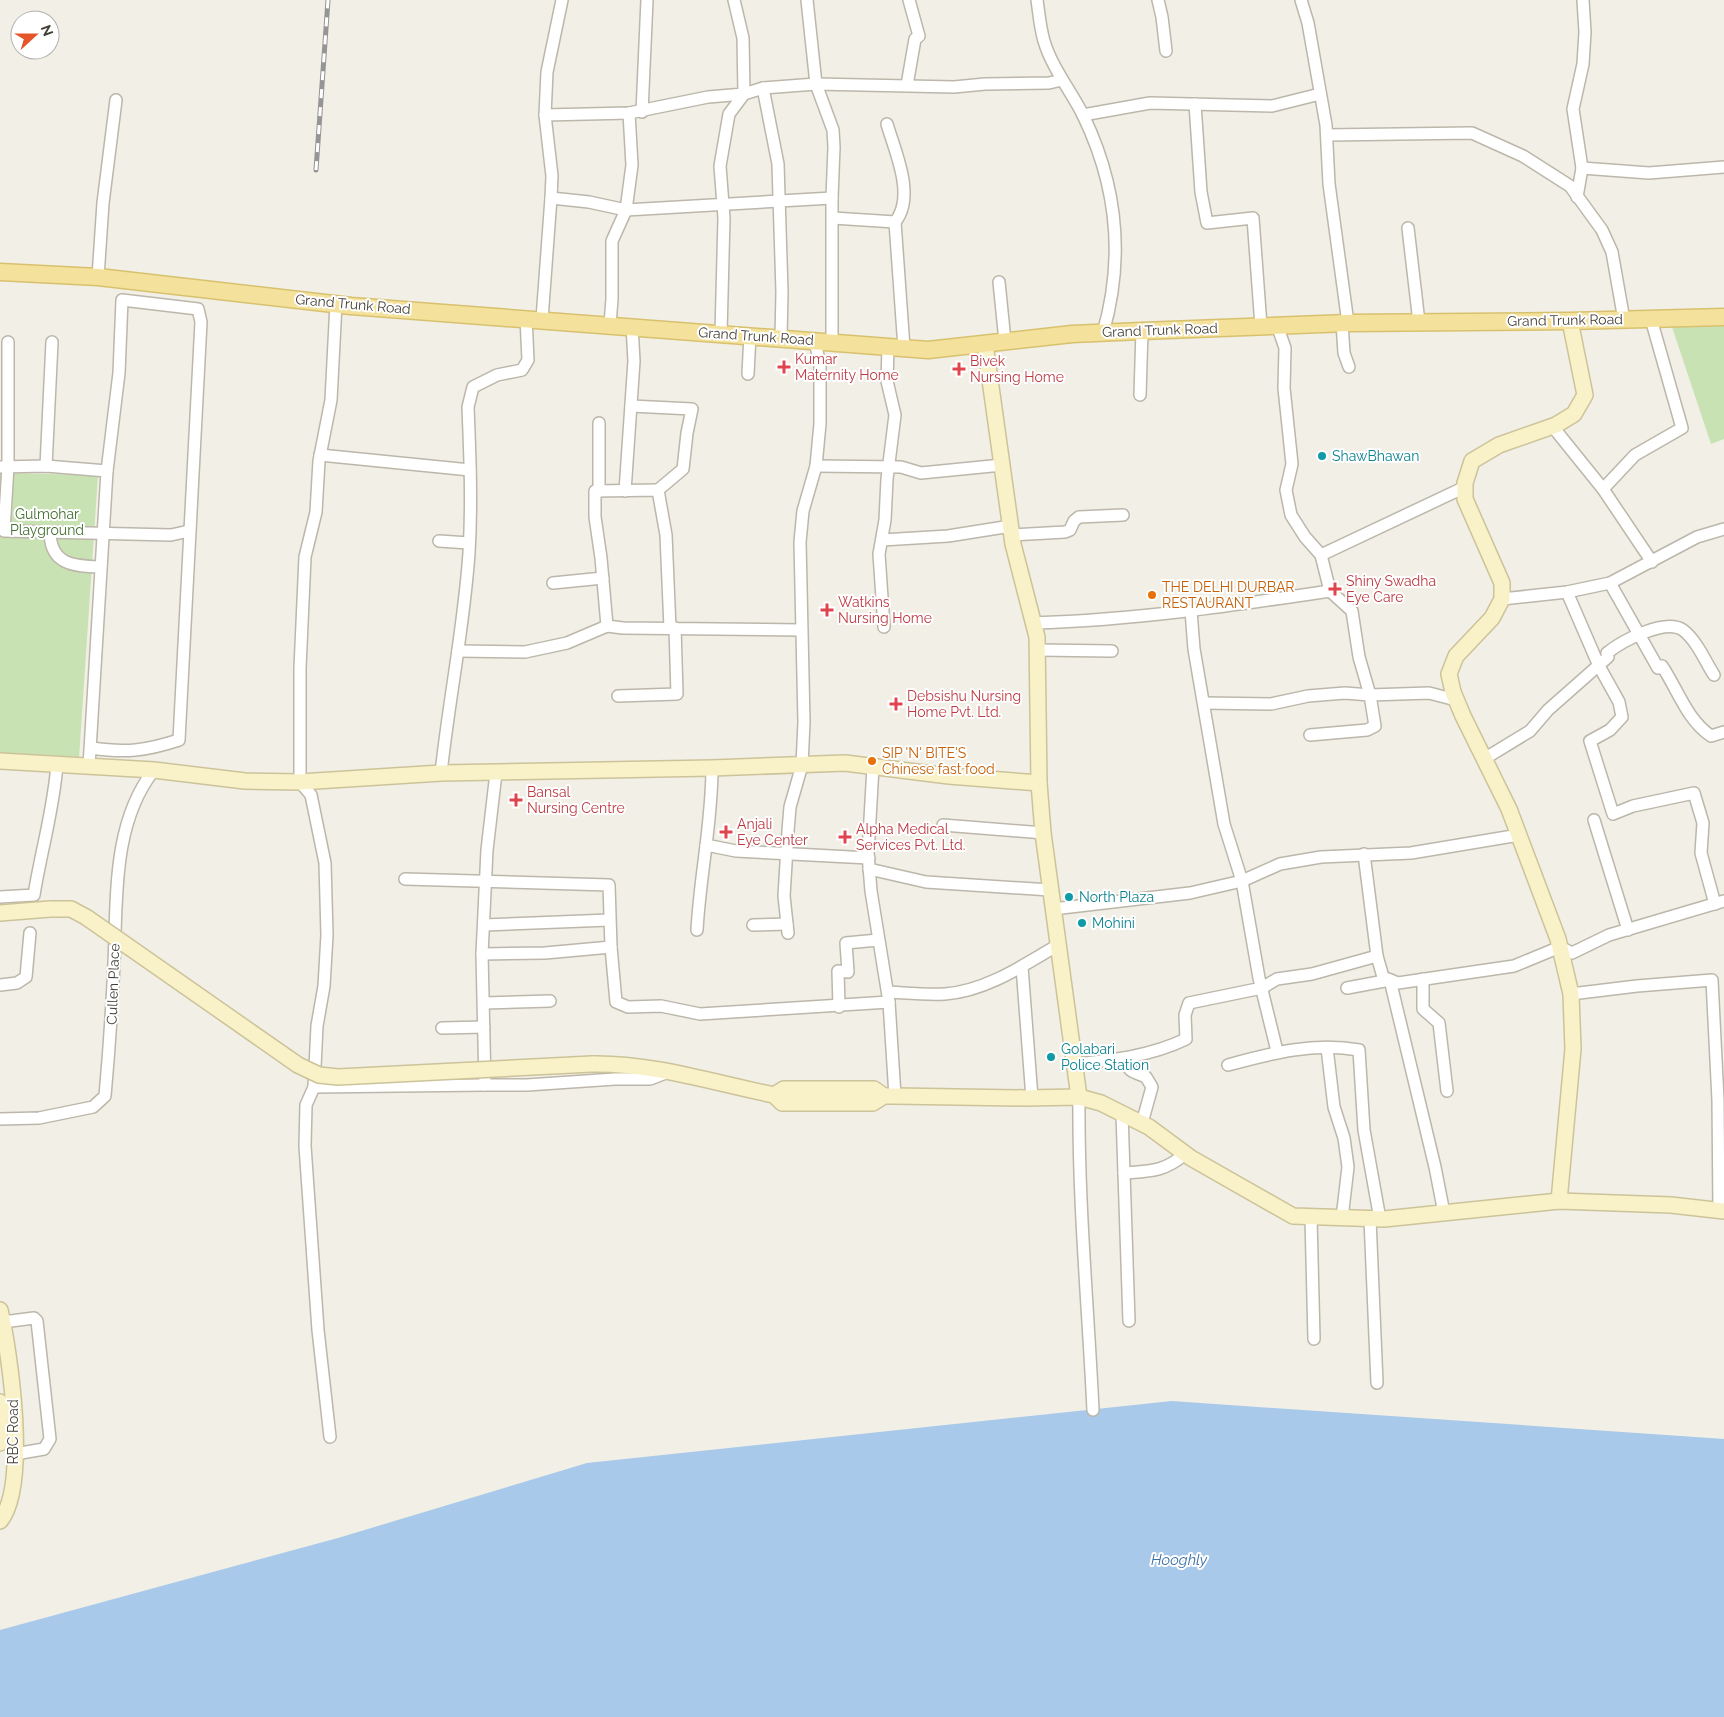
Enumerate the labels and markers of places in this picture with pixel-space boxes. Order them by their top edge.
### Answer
place label: Kumar Maternity Home [795,351,899,383]
place label: Bivek Nursing Home [970,353,1064,385]
marker: Kumar Maternity Home [777,360,791,374]
marker: Bivek Nursing Home [952,362,966,376]
place label: ShawBhawan [1332,448,1419,464]
marker: ShawBhawan [1316,450,1328,462]
place label: Shiny Swadha Eye Care [1346,573,1436,605]
place label: THE DELHI DURBAR RESTAURANT [1162,579,1294,611]
marker: Shiny Swadha Eye Care [1328,582,1342,596]
marker: THE DELHI DURBAR RESTAURANT [1146,589,1158,601]
place label: Watkins Nursing Home [838,594,932,626]
marker: Watkins Nursing Home [820,603,834,617]
place label: Debsishu Nursing Home Pvt. Ltd. [907,688,1021,720]
marker: Debsishu Nursing Home Pvt. Ltd. [889,697,903,711]
place label: SIP 'N' BITE'S Chinese fast food [882,745,995,777]
marker: SIP 'N' BITE'S Chinese fast food [866,755,878,767]
place label: Bansal Nursing Centre [527,784,625,816]
marker: Bansal Nursing Centre [509,793,523,807]
place label: Anjali Eye Center [737,816,808,848]
place label: Alpha Medical Services Pvt. Ltd. [856,821,965,853]
marker: Anjali Eye Center [719,825,733,839]
marker: Alpha Medical Services Pvt. Ltd. [838,830,852,844]
place label: North Plaza [1079,889,1154,905]
marker: North Plaza [1063,891,1075,903]
place label: Mohini [1092,915,1135,931]
marker: Mohini [1076,917,1088,929]
place label: Golabari Police Station [1061,1041,1149,1073]
marker: Golabari Police Station [1045,1051,1057,1063]

